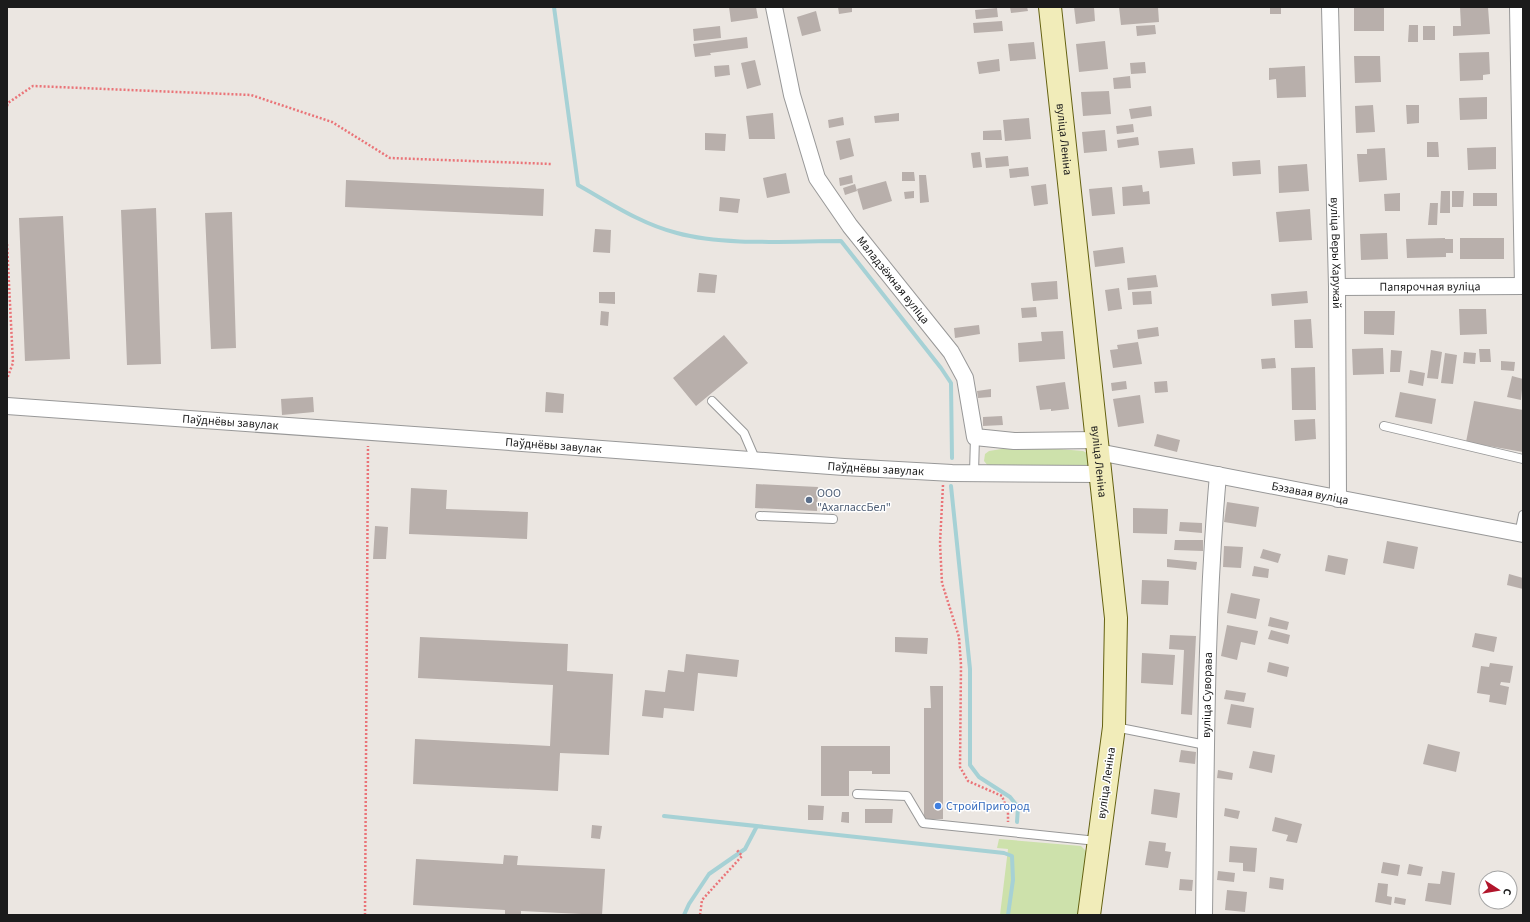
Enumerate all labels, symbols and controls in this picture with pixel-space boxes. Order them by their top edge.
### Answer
street label: вуліца Леніна [1051,102,1076,176]
street label: вуліца Веры Харужай [1326,197,1345,309]
street label: Маладзёжная вуліца [852,233,933,328]
street label: Папярочная вуліца [1379,278,1481,296]
street label: Паўднёвы завулак [182,411,279,434]
street label: вуліца Леніна [1086,425,1111,498]
street label: Паўднёвы завулак [505,434,602,458]
street label: Паўднёвы завулак [827,458,924,480]
street label: Бэзавая вуліца [1270,478,1350,509]
place label: ООО "АхаглассБел" [817,485,891,516]
marker: ООО "АхаглассБел" [804,495,814,505]
street label: вуліца Суворава [1198,652,1217,738]
street label: вуліца Леніна [1093,746,1120,820]
place label: СтройПригород [946,798,1030,815]
marker: СтройПригород [933,801,943,811]
north arrow [1478,870,1518,910]
text: С [1499,887,1515,897]

